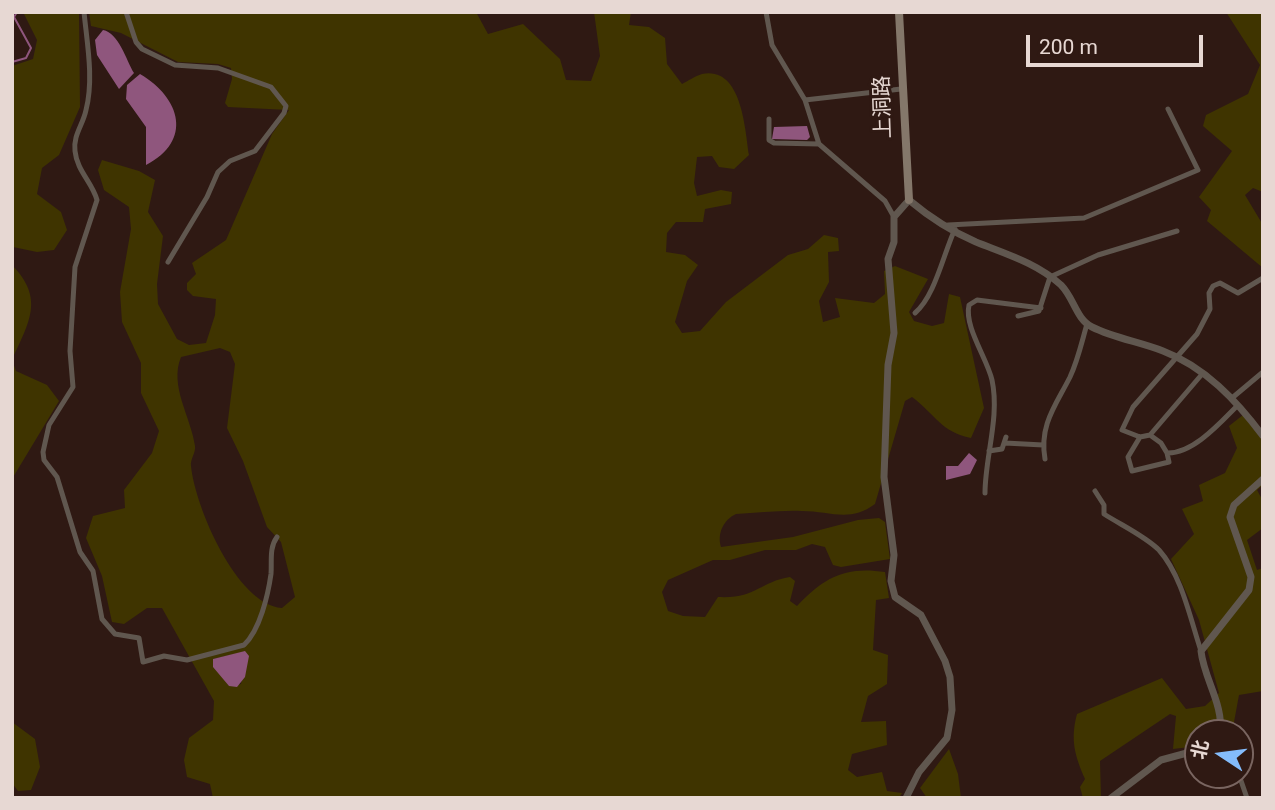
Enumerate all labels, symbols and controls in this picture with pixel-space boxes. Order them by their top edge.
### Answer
scale bar [1030,21,1207,65]
text: 200 m [1039,35,1098,59]
street label: 上洞路 [870,75,898,139]
north arrow [1184,719,1254,789]
text: 北 [1187,738,1213,761]

